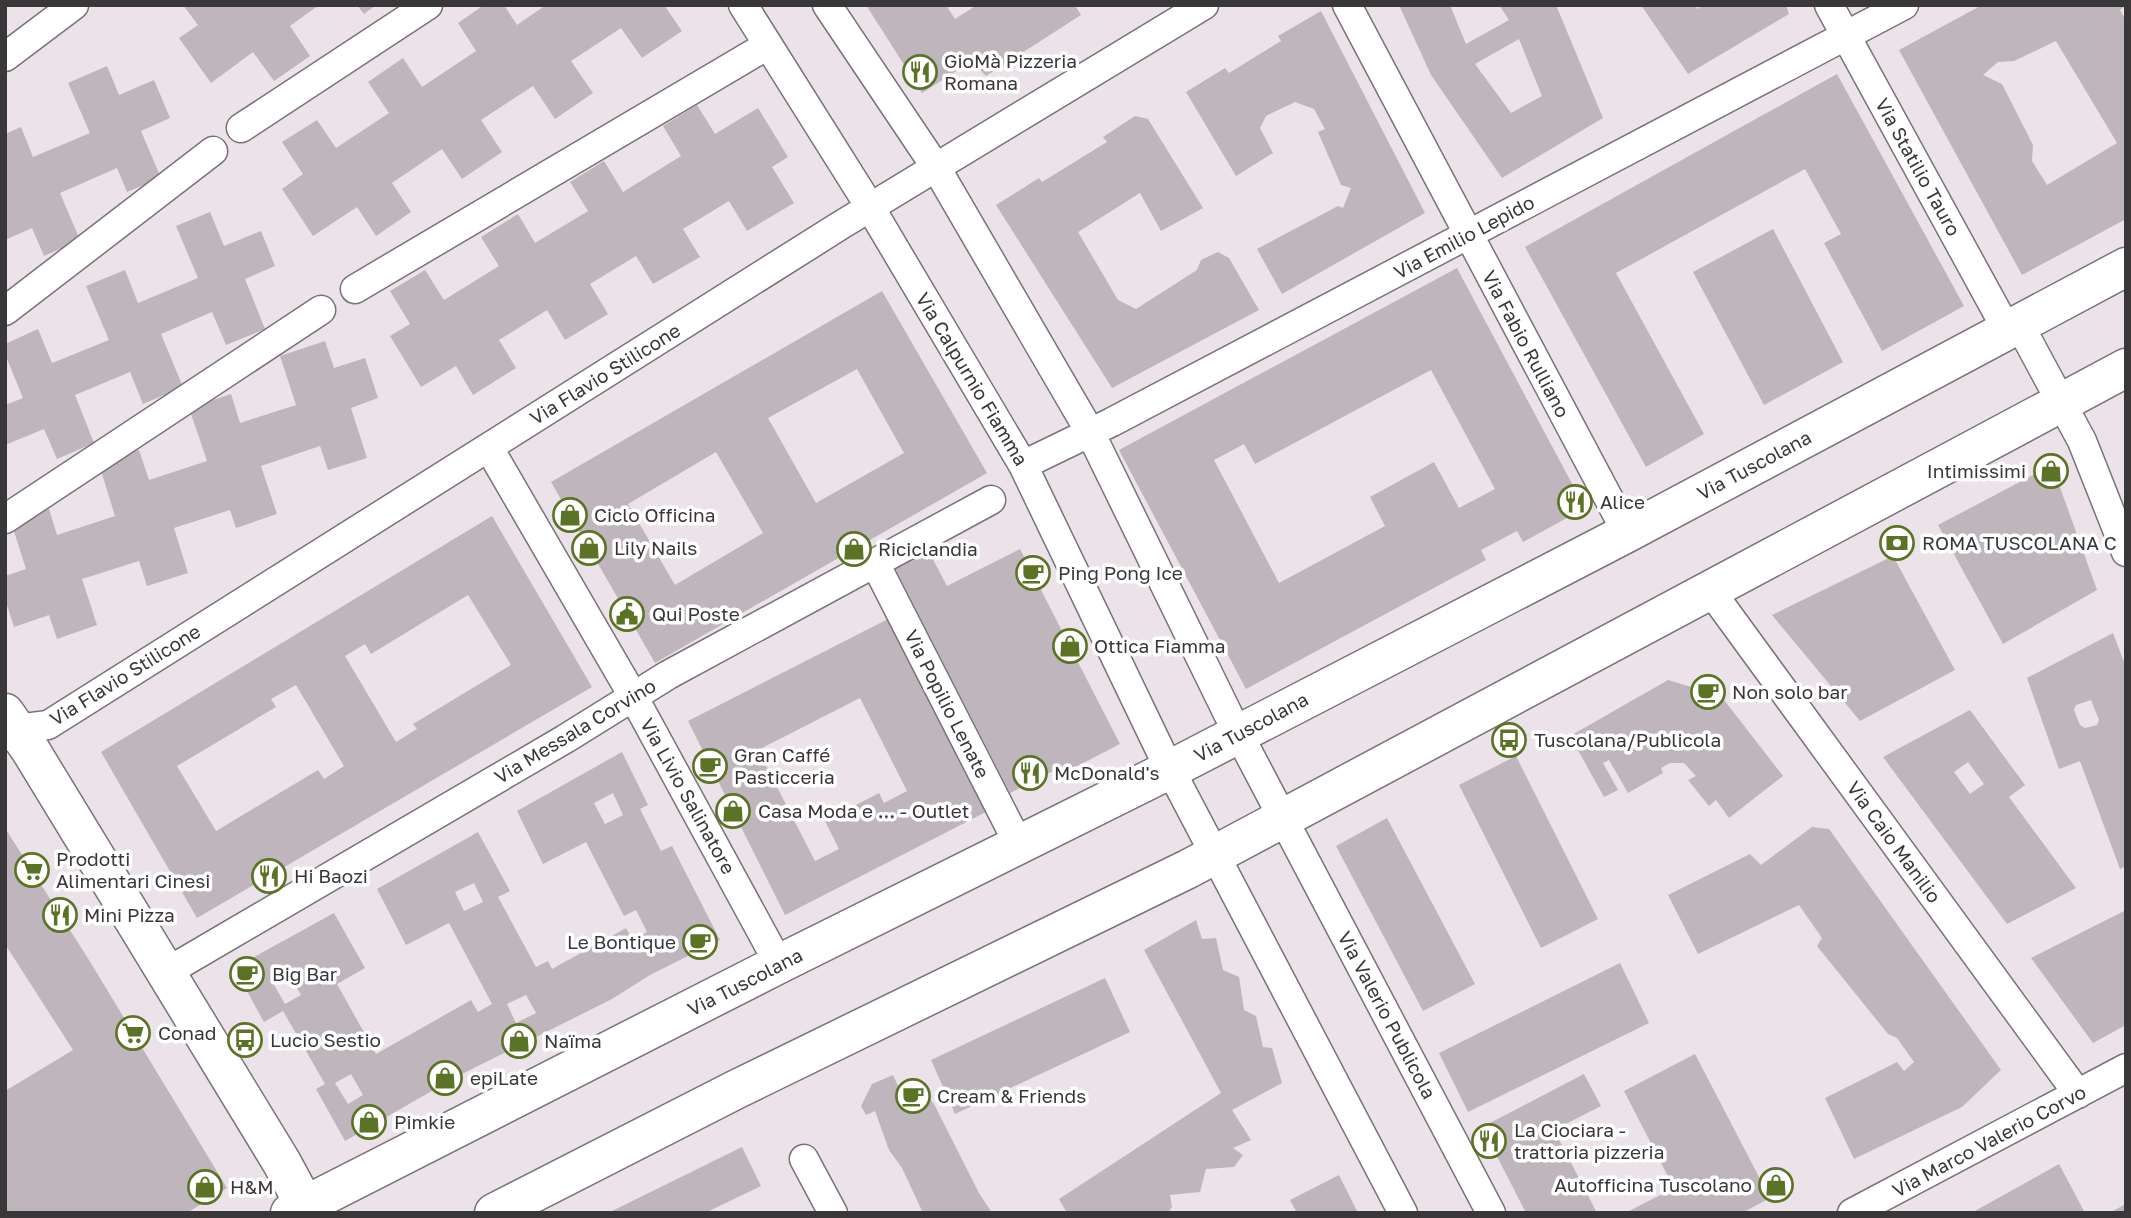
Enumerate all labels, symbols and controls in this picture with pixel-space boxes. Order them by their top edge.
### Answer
place label: GioMà Pizzeria Romana [944,49,1077,94]
restaurant icon: GioMà Pizzeria Romana [901,53,939,91]
street label: Via Statilio Tauro [1871,94,1966,240]
street label: Via Emilio Lepido [1390,190,1538,283]
street label: Via Fabio Rulliano [1478,266,1575,421]
street label: Via Calpurnio Fiamma [912,288,1033,470]
street label: Via Flavio Stilicone [525,318,684,429]
street label: Via Tuscolana [1693,425,1815,504]
shop icon: Intimissimi [2032,452,2070,490]
place label: Intimissimi [1927,459,2026,482]
restaurant icon: Alice [1556,483,1594,521]
place label: Alice [1600,490,1645,513]
shop icon: Ciclo Officina [551,496,589,534]
place label: Ciclo Officina [594,503,716,526]
bank icon: ROMA TUSCOLANA C [1878,524,1916,562]
shop icon: Lily Nails [570,529,608,567]
shop icon: Riciclandia [835,530,873,568]
place label: ROMA TUSCOLANA C [1922,531,2117,554]
place label: Lily Nails [614,536,697,559]
place label: Riciclandia [878,537,978,560]
cafe icon: Ping Pong Ice [1014,554,1052,592]
place label: Ping Pong Ice [1058,561,1183,584]
public building icon: Qui Poste [608,595,646,633]
place label: Qui Poste [652,602,740,625]
street label: Via Flavio Stilicone [45,619,204,730]
street label: Via Popilio Lenate [900,626,995,782]
shop icon: Ottica Fiamma [1051,627,1089,665]
place label: Ottica Fiamma [1094,634,1226,657]
street label: Via Messala Corvino [490,673,660,788]
cafe icon: Non solo bar [1689,673,1727,711]
place label: Non solo bar [1732,680,1848,703]
street label: Via Tuscolana [1190,687,1312,766]
street label: Via Livio Salinatore [636,714,741,878]
bus stop icon: Tuscolana/Publicola [1490,721,1528,759]
place label: Tuscolana/Publicola [1534,728,1721,751]
place label: Gran Caffé Pasticceria [734,743,835,788]
cafe icon: Gran Caffé Pasticceria [691,747,729,785]
restaurant icon: McDonald's [1011,754,1049,792]
place label: McDonald's [1054,761,1160,784]
street label: Via Caio Manilio [1843,776,1946,907]
shop icon: Casa Moda e ... - Outlet [714,792,752,830]
place label: Casa Moda e ... - Outlet [758,799,969,822]
place label: Prodotti Alimentari Cinesi [56,847,210,892]
supermarket icon: Prodotti Alimentari Cinesi [13,851,51,889]
restaurant icon: Hi Baozi [250,857,288,895]
place label: Hi Baozi [294,864,368,887]
restaurant icon: Mini Pizza [41,896,79,934]
place label: Mini Pizza [84,903,175,926]
cafe icon: Le Bontique [681,923,719,961]
street label: Via Valerio Publicola [1333,927,1441,1103]
place label: Le Bontique [567,930,676,953]
street label: Via Tuscolana [683,943,806,1020]
cafe icon: Big Bar [228,955,266,993]
place label: Big Bar [272,962,338,985]
supermarket icon: Conad [114,1014,152,1052]
place label: Conad [158,1021,216,1044]
bus stop icon: Lucio Sestio [226,1021,264,1059]
shop icon: Naïma [500,1022,538,1060]
place label: Lucio Sestio [270,1028,381,1051]
place label: Naïma [544,1029,602,1052]
shop icon: epiLate [426,1059,464,1097]
place label: epiLate [470,1066,538,1089]
cafe icon: Cream & Friends [894,1077,932,1115]
street label: Via Marco Valerio Corvo [1888,1080,2090,1201]
place label: Cream & Friends [937,1084,1086,1107]
shop icon: Pimkie [350,1103,388,1141]
place label: Pimkie [394,1110,455,1133]
place label: La Ciociara - trattoria pizzeria [1514,1118,1664,1163]
restaurant icon: La Ciociara - trattoria pizzeria [1470,1122,1508,1160]
shop icon: Autofficina Tuscolano [1757,1166,1795,1204]
shop icon: H&M [186,1168,224,1206]
place label: Autofficina Tuscolano [1554,1173,1752,1196]
place label: H&M [230,1175,274,1198]

